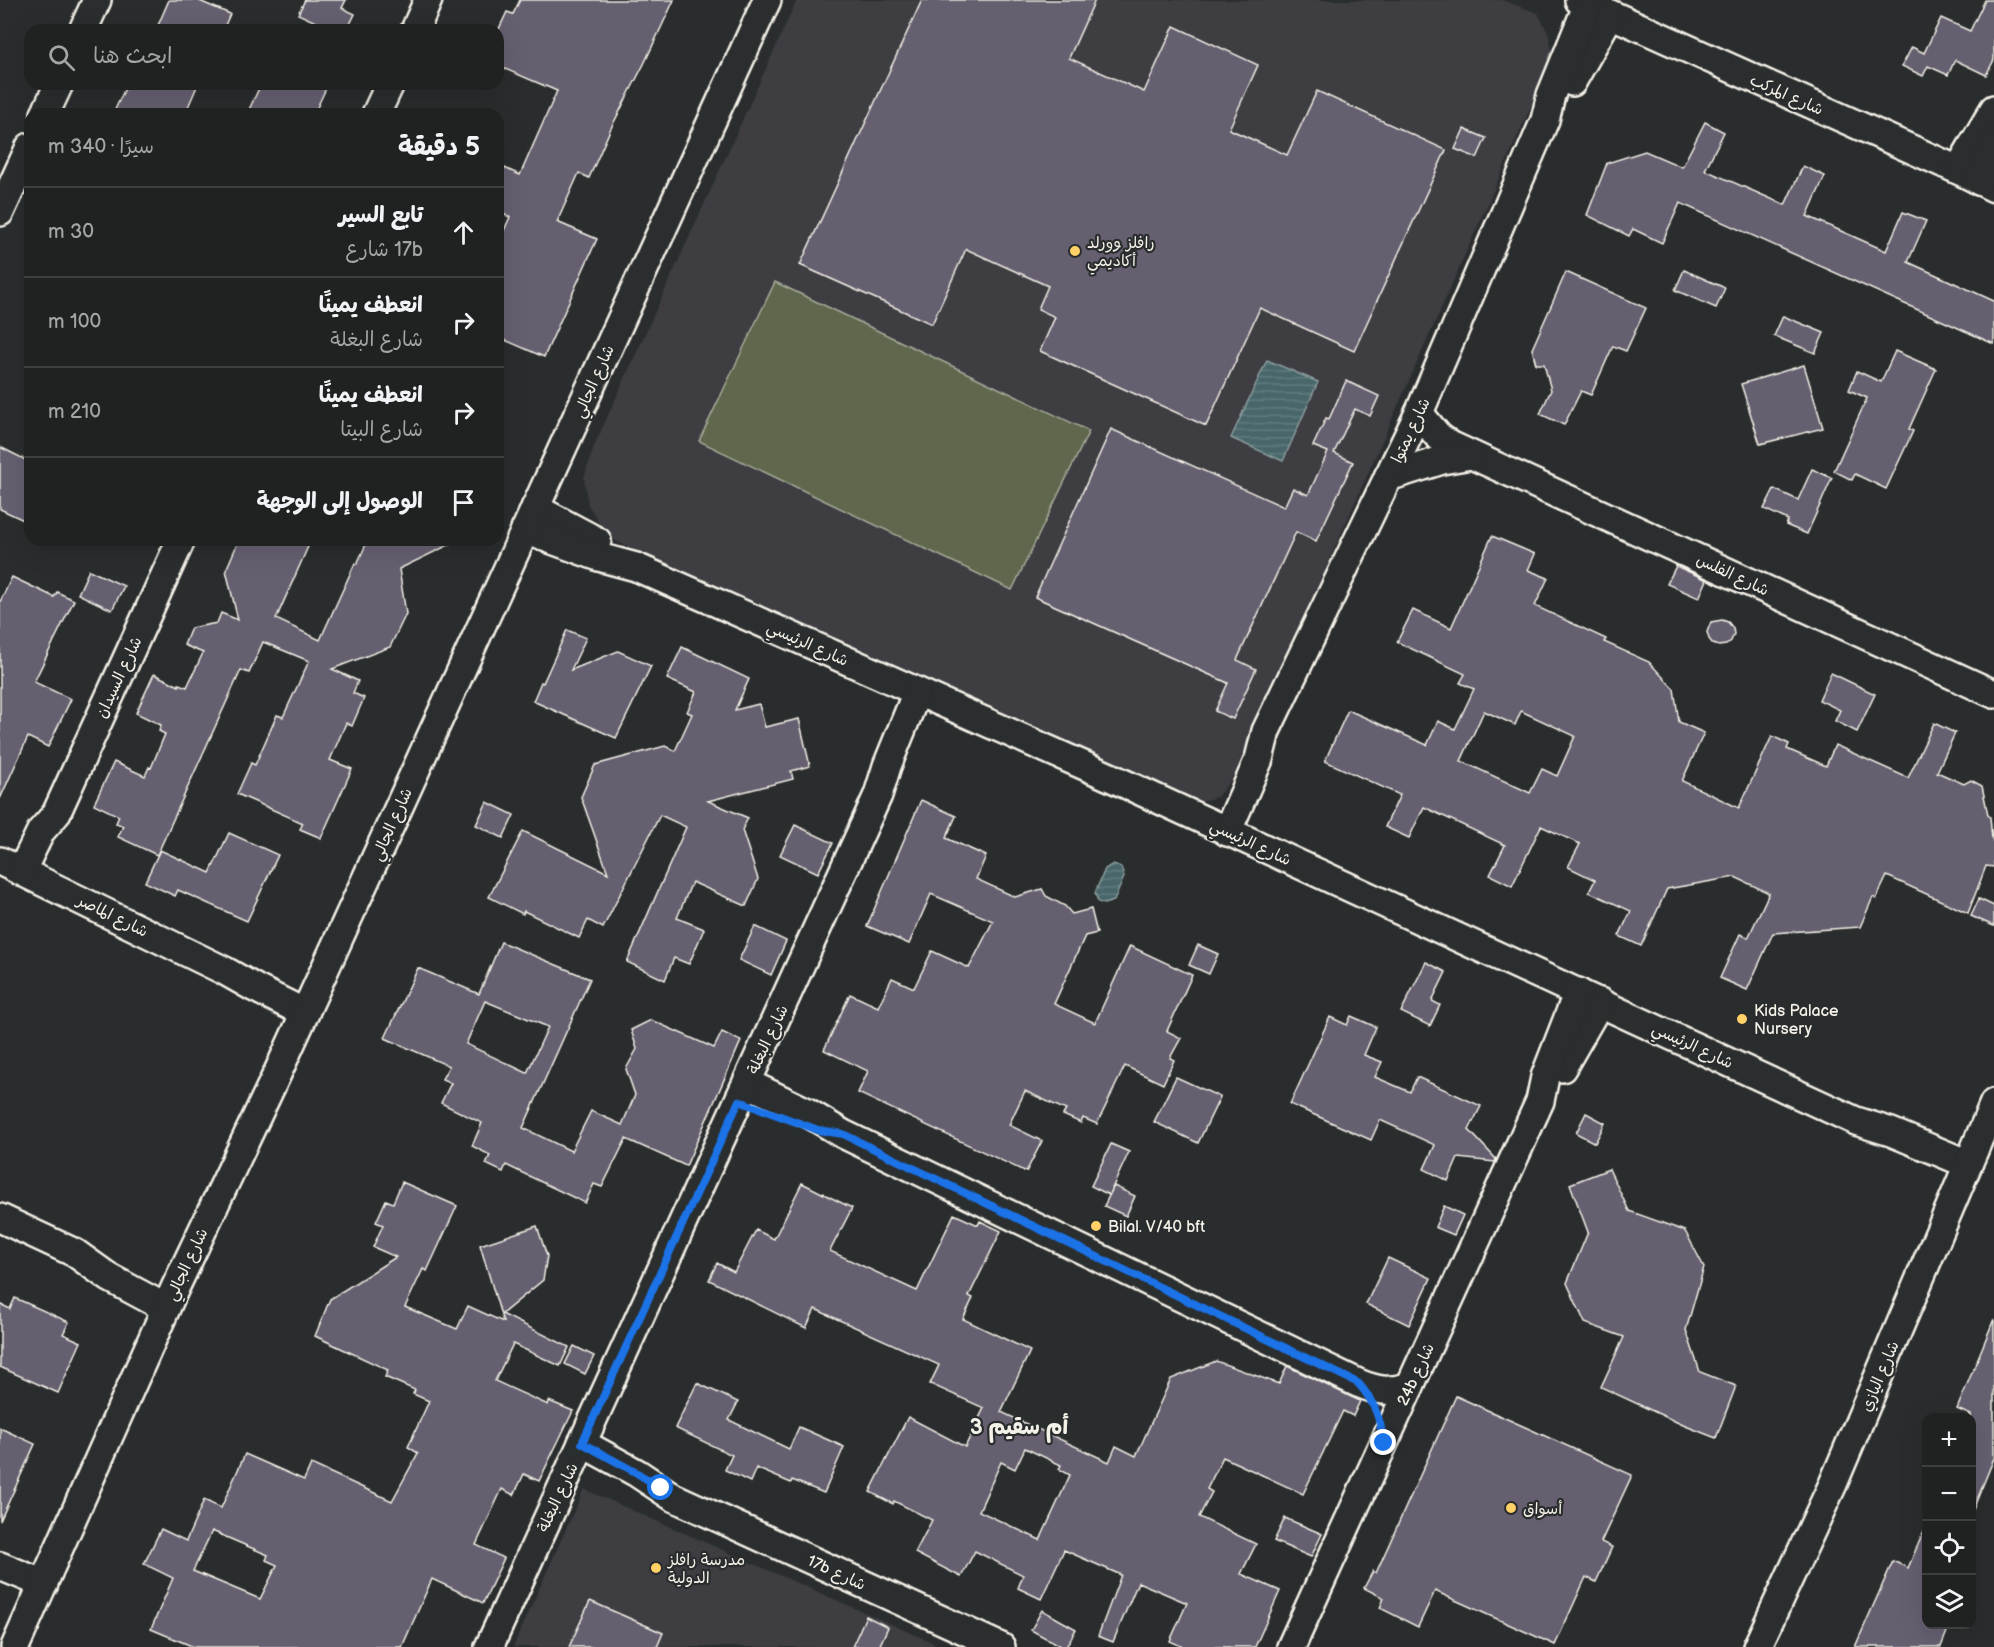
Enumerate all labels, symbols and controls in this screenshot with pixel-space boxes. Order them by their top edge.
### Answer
search box [24,24,504,90]
icon: search [45,41,78,74]
text: ابحث هنا [93,43,173,70]
street label: شارع المركب [1746,71,1826,121]
text: 5 دقيقة [398,132,480,163]
text: سيرًا · 340 m [48,135,154,159]
text: تابع السير [339,202,423,229]
icon: ahead [447,216,480,249]
text: 30 m [48,220,94,244]
place label: رافلز وورلد أكاديمي [1087,234,1155,275]
text: 17b شارع [345,238,423,262]
marker: رافلز وورلد أكاديمي [1068,244,1082,258]
text: انعطف يمينًا [319,292,423,319]
icon: right [447,306,480,339]
text: 100 m [48,310,101,334]
text: شارع البغلة [330,328,423,352]
street label: شارع الجالي [570,342,623,423]
text: انعطف يمينًا [319,382,423,409]
street label: شارع يمتوا [1388,395,1436,467]
icon: right [447,396,480,429]
text: 210 m [48,400,101,424]
text: شارع البيتا [340,418,423,442]
icon: arrive [447,486,480,519]
text: الوصول إلى الوجهة [256,488,423,515]
street label: شارع الفلس [1693,550,1772,601]
street label: شارع الرئيسي [762,618,851,674]
street label: شارع السيدان [92,634,147,722]
street label: شارع الجالي [368,785,421,866]
street label: شارع الرئيسي [1205,816,1294,874]
street label: شارع الماصر [72,890,151,942]
street label: شارع البغلة [744,1002,794,1078]
place label: Kids Palace Nursery [1754,1002,1839,1039]
marker: Kids Palace Nursery [1735,1012,1749,1026]
street label: شارع الرئيسي [1647,1019,1736,1077]
place label: Bilal. V/40 bft [1108,1218,1205,1237]
marker: Bilal. V/40 bft [1089,1219,1103,1233]
street label: شارع الجالي [162,1225,216,1306]
street label: شارع اليازي [1857,1338,1905,1415]
street label: 24b شارع [1394,1340,1440,1409]
district label: أم سقيم 3 [970,1413,1069,1443]
map controls [1922,1413,1976,1629]
button: + [1922,1413,1976,1467]
route end [1370,1429,1396,1455]
street label: شارع البغلة [534,1460,584,1536]
button: − [1922,1467,1976,1521]
route start [647,1474,673,1500]
place label: أسواق [1523,1500,1562,1519]
marker: أسواق [1504,1501,1518,1515]
button: locate [1922,1521,1976,1575]
place label: مدرسة رافلز الدولية [666,1551,745,1588]
street label: 17b شارع [804,1552,868,1596]
marker: مدرسة رافلز الدولية [649,1561,663,1575]
button: layers [1922,1575,1976,1629]

